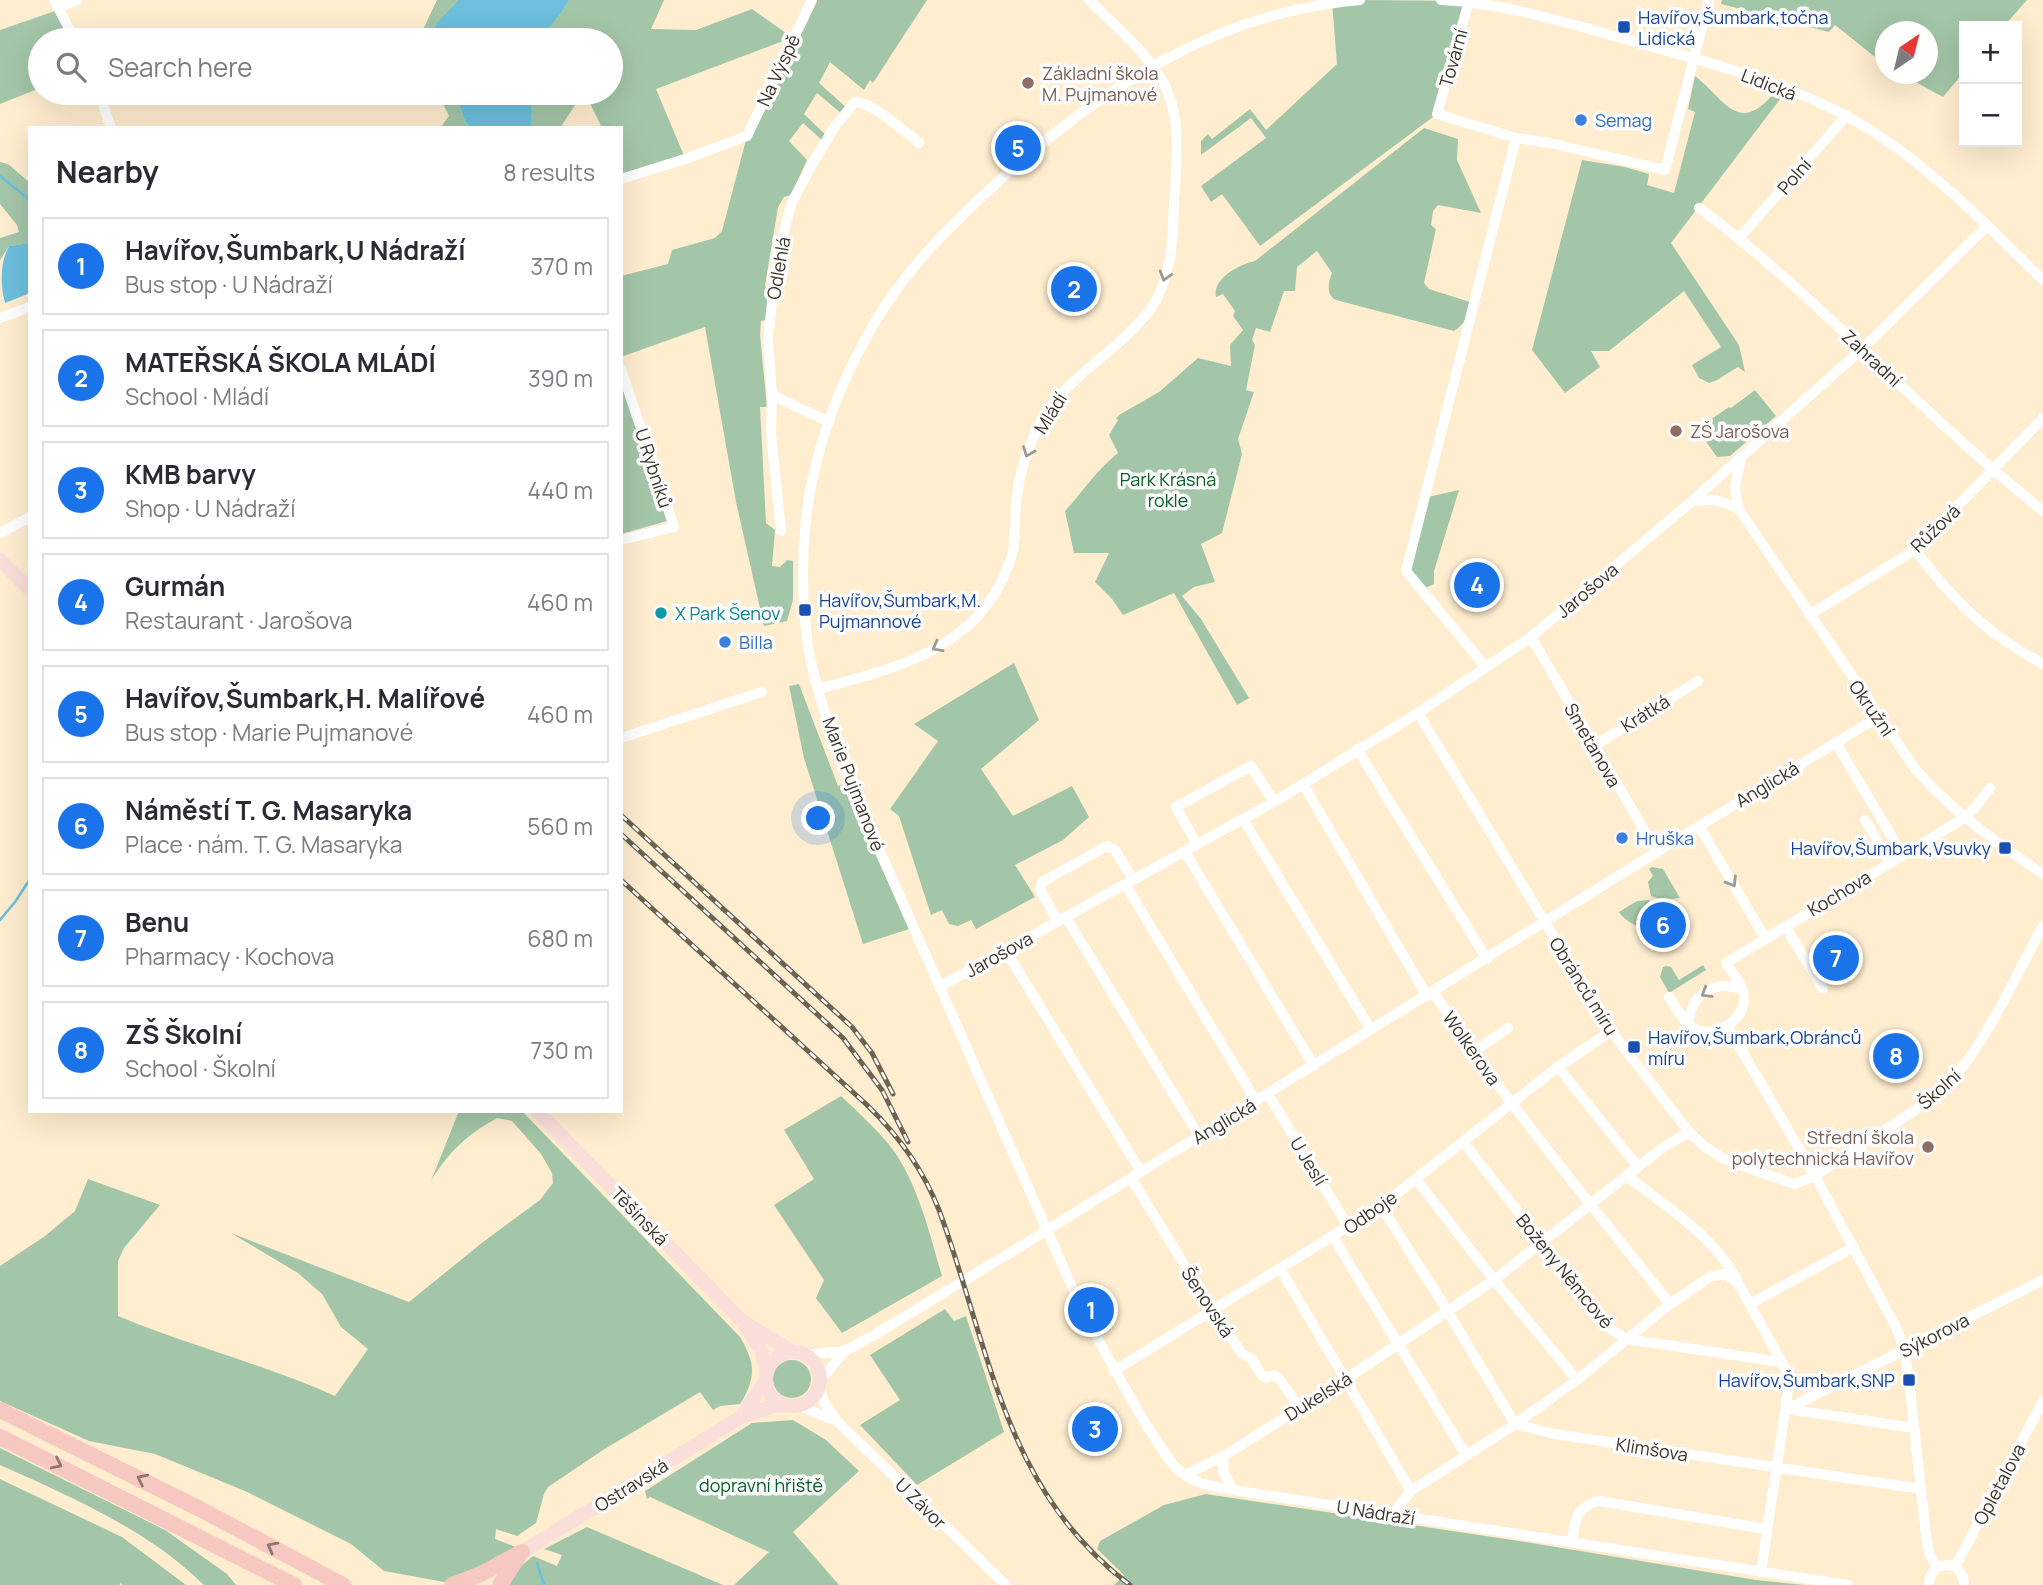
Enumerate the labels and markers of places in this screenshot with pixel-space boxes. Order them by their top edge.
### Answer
place label: Havířov,Šumbark,točna Lidická [1638,5,1828,50]
marker: Havířov,Šumbark,točna Lidická [1616,19,1632,35]
place label: Základní škola M. Pujmanové [1042,61,1158,106]
marker: Základní škola M. Pujmanové [1020,75,1036,91]
place label: Semag [1595,108,1652,132]
marker: Semag [1573,112,1589,128]
pin: 5 [995,122,1041,174]
pin: 2 [1051,263,1097,315]
place label: ZŠ Jarošova [1690,419,1789,443]
marker: ZŠ Jarošova [1668,423,1684,439]
pin: 4 [1454,559,1500,611]
place label: Havířov,Šumbark,M. Pujmannové [819,588,981,633]
place label: X Park Šenov [675,601,780,625]
marker: Havířov,Šumbark,M. Pujmannové [797,602,813,618]
marker: X Park Šenov [653,605,669,621]
place label: Billa [739,630,773,654]
marker: Billa [717,634,733,650]
place label: Hruška [1636,826,1694,850]
marker: Hruška [1614,830,1630,846]
place label: Havířov,Šumbark,Vsuvky [1791,836,1992,860]
marker: Havířov,Šumbark,Vsuvky [1997,840,2013,856]
pin: 6 [1640,899,1686,951]
pin: 7 [1813,932,1859,984]
place label: Havířov,Šumbark,Obránců míru [1648,1025,1861,1070]
pin: 8 [1873,1030,1919,1082]
marker: Havířov,Šumbark,Obránců míru [1626,1039,1642,1055]
place label: Střední škola polytechnická Havířov [1732,1125,1914,1170]
marker: Střední škola polytechnická Havířov [1920,1139,1936,1155]
pin: 1 [1068,1284,1114,1336]
place label: Havířov,Šumbark,SNP [1718,1368,1895,1392]
marker: Havířov,Šumbark,SNP [1901,1372,1917,1388]
pin: 3 [1072,1403,1118,1455]

